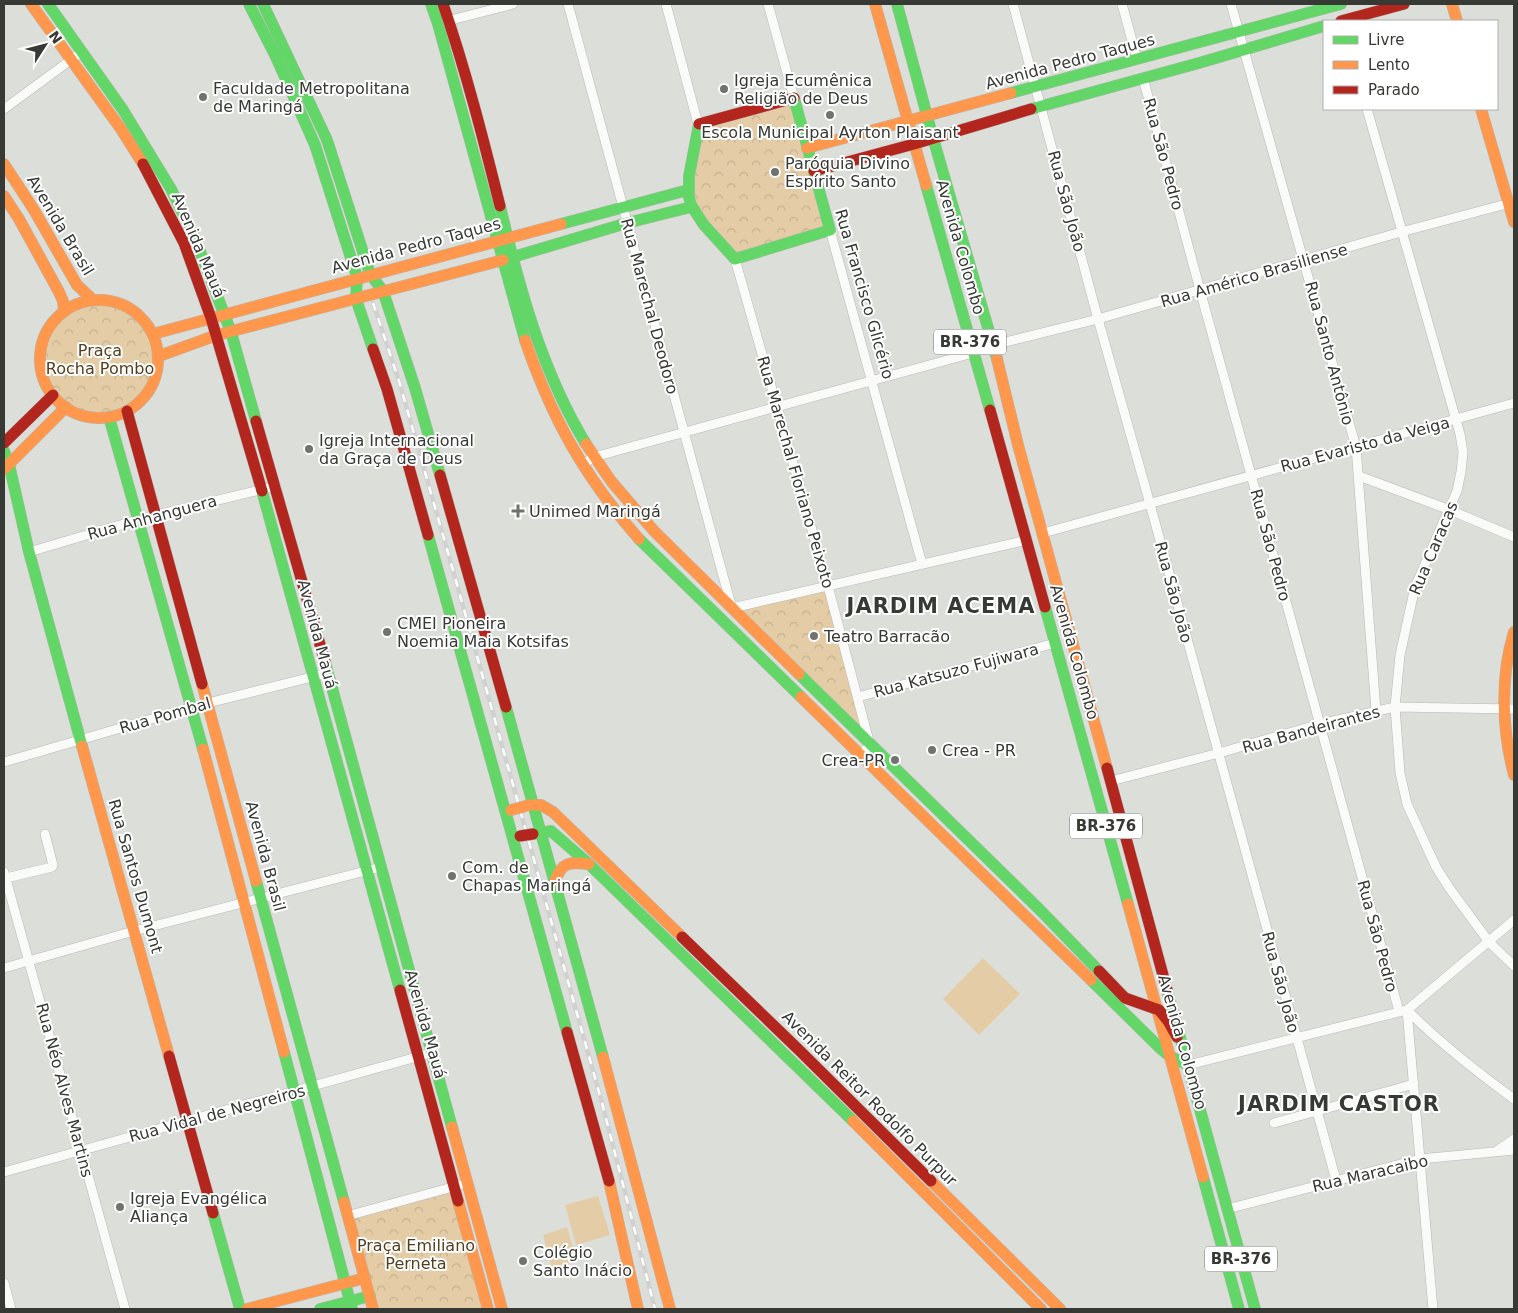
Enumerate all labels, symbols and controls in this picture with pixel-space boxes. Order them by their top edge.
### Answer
north arrow [20,20,70,70]
legend [1323,20,1498,110]
text: N [46,28,65,47]
street label: Avenida Pedro Taques [983,30,1157,93]
text: Livre [1368,31,1404,49]
text: Lento [1368,56,1410,74]
place label: Igreja Ecumênica Religião de Deus [734,71,872,108]
place label: Faculdade Metropolitana de Maringá [213,79,410,116]
text: Parado [1368,81,1420,99]
marker: Igreja Ecumênica Religião de Deus [718,83,730,95]
marker: Faculdade Metropolitana de Maringá [197,91,209,103]
street label: Rua São Pedro [1139,96,1188,212]
marker: Escola Municipal Ayrton Plaisant [824,109,836,121]
place label: Escola Municipal Ayrton Plaisant [701,123,959,142]
street label: Rua São João [1044,148,1089,254]
place label: Paróquia Divino Espírito Santo [785,154,910,191]
marker: Paróquia Divino Espírito Santo [769,166,781,178]
street label: Avenida Brasil [23,172,98,279]
street label: Avenida Colombo [932,177,989,317]
street label: Avenida Mauá [168,190,229,301]
street label: Rua Francisco Glicério [831,207,898,381]
street label: Avenida Pedro Taques [329,214,503,277]
street label: Rua Marechal Deodoro [617,216,682,396]
street label: Rua Américo Brasiliense [1158,240,1350,311]
street label: Rua Santo Antônio [1301,279,1358,427]
road number: BR-376 [934,330,1006,354]
park label: Praça Rocha Pombo [46,341,154,378]
street label: Rua Marechal Floriano Peixoto [753,354,838,591]
street label: Rua Evaristo da Veiga [1278,413,1452,476]
place label: Igreja Internacional da Graça de Deus [319,431,474,468]
marker: Igreja Internacional da Graça de Deus [303,443,315,455]
street label: Rua São Pedro [1246,487,1295,603]
street label: Rua Anhanguera [85,491,219,544]
street label: Rua Caracas [1405,499,1462,598]
place label: Unimed Maringá [529,502,661,521]
marker: Unimed Maringá [511,504,525,518]
street label: Rua São João [1151,539,1196,645]
street label: Avenida Mauá [294,577,341,691]
street label: Avenida Colombo [1046,582,1103,722]
district label: JARDIM ACEMA [845,594,1035,618]
place label: CMEI Pioneira Noemia Maia Kotsifas [397,614,569,651]
marker: CMEI Pioneira Noemia Maia Kotsifas [381,626,393,638]
place label: Teatro Barracão [823,627,950,646]
marker: Teatro Barracão [808,630,820,642]
street label: Rua Katsuzo Fujiwara [872,639,1041,702]
street label: Rua Pombal [117,693,213,738]
street label: Rua Bandeirantes [1240,702,1382,757]
place label: Crea - PR [942,741,1016,760]
marker: Crea - PR [926,744,938,756]
place label: Crea-PR [821,751,885,770]
marker: Crea-PR [889,754,901,766]
street label: Rua Santos Dumont [104,797,167,955]
street label: Avenida Brasil [242,799,289,913]
road number: BR-376 [1070,814,1142,838]
place label: Com. de Chapas Maringá [462,858,591,895]
marker: Com. de Chapas Maringá [446,870,458,882]
street label: Rua São Pedro [1353,878,1402,994]
street label: Rua São João [1258,929,1303,1035]
street label: Avenida Mauá [401,967,450,1081]
street label: Avenida Colombo [1154,972,1211,1112]
street label: Rua Néo Alves Martins [32,1001,97,1179]
street label: Avenida Reitor Rodolfo Purpur [778,1007,961,1190]
street label: Rua Vidal de Negreiros [127,1081,307,1146]
district label: JARDIM CASTOR [1236,1092,1440,1116]
street label: Rua Maracaibo [1310,1151,1430,1196]
place label: Igreja Evangélica Aliança [130,1189,267,1226]
marker: Igreja Evangélica Aliança [114,1201,126,1213]
park label: Praça Emiliano Perneta [357,1236,475,1273]
place label: Colégio Santo Inácio [533,1243,632,1280]
road number: BR-376 [1205,1246,1277,1272]
marker: Colégio Santo Inácio [517,1255,529,1267]

